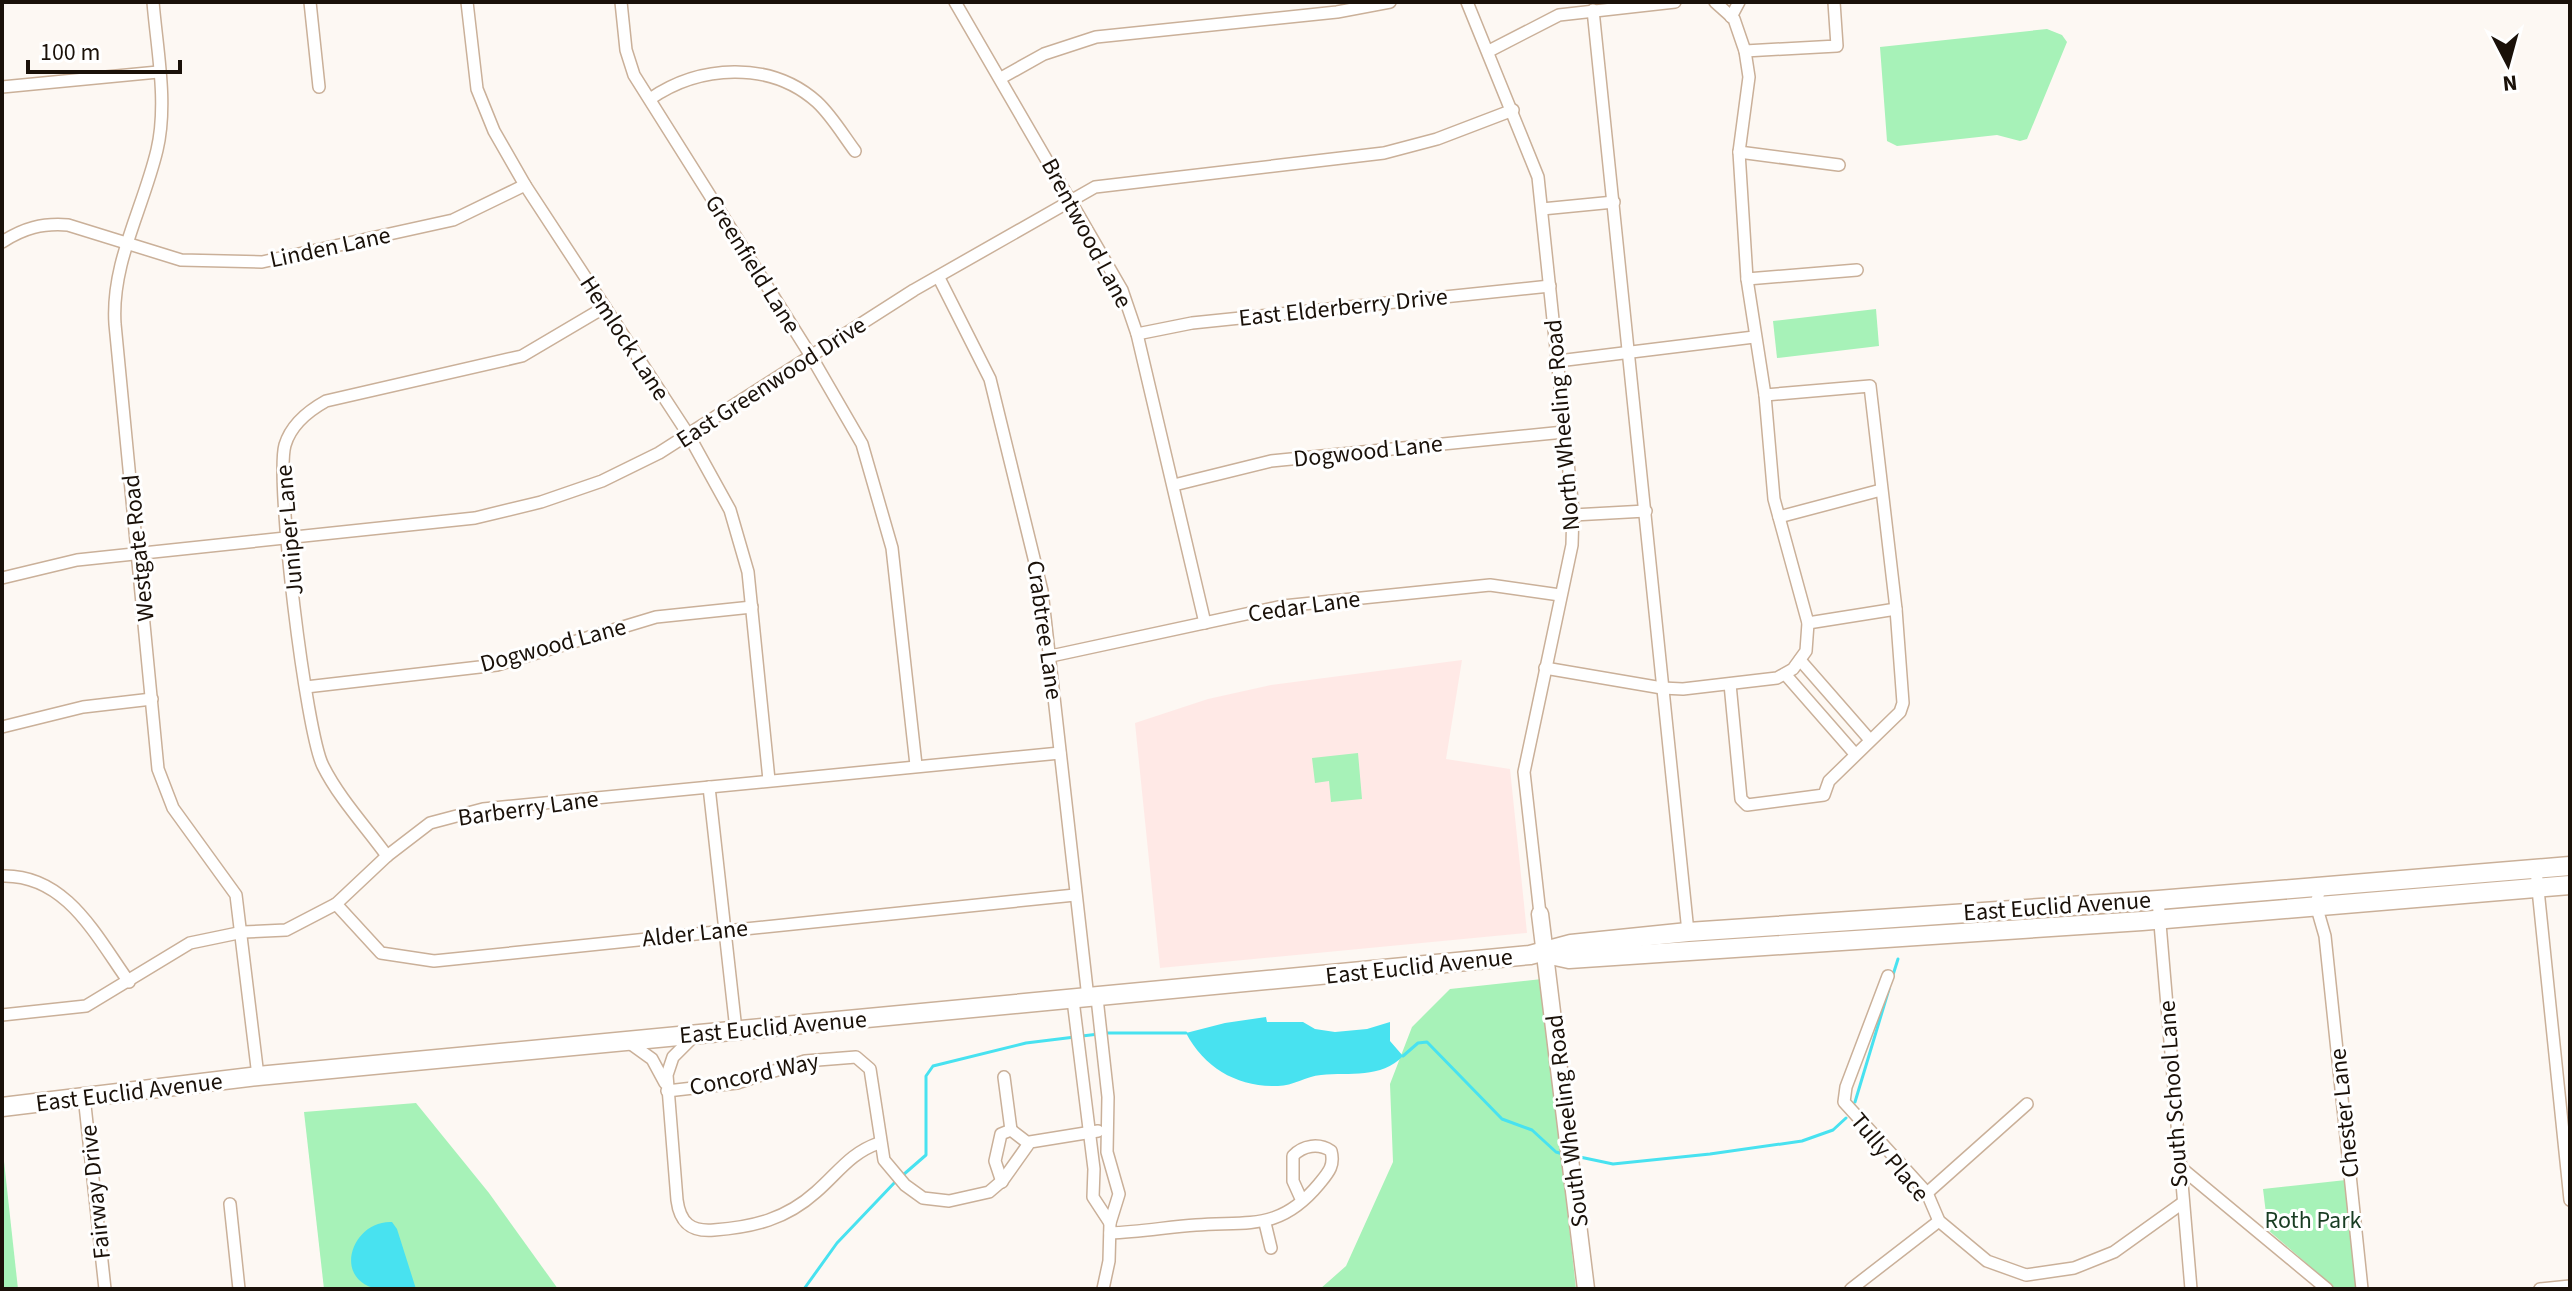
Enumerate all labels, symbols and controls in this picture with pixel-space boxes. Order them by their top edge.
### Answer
scale bar [28,24,180,74]
north arrow [2468,24,2548,104]
text: 100 m [40,35,100,70]
text: N [2501,66,2519,100]
street label: Brentwood Lane [1032,152,1141,314]
street label: Greenfield Lane [696,188,809,340]
street label: Linden Lane [266,218,394,277]
street label: Hemlock Lane [571,269,678,408]
street label: East Elderberry Drive [1237,279,1449,336]
street label: East Greenwood Drive [669,308,873,457]
street label: North Wheeling Road [1536,318,1589,532]
street label: Dogwood Lane [1292,426,1444,477]
street label: Juniper Lane [266,463,313,597]
street label: Westgate Road [113,473,164,623]
street label: Crabtree Lane [1017,558,1072,702]
street label: Cedar Lane [1246,581,1362,632]
street label: Dogwood Lane [476,609,630,682]
street label: Barberry Lane [455,781,601,836]
street label: East Euclid Avenue [1962,882,2152,931]
street label: Alder Lane [640,911,750,956]
street label: East Euclid Avenue [1324,939,1514,994]
street label: South School Lane [2150,999,2197,1189]
street label: East Euclid Avenue [678,1002,868,1053]
street label: South Wheeling Road [1537,1013,1598,1229]
street label: Concord Way [686,1044,822,1105]
street label: Chester Lane [2320,1047,2369,1179]
street label: East Euclid Avenue [34,1064,224,1121]
street label: Tully Place [1842,1105,1937,1210]
street label: Fairway Drive [71,1123,120,1261]
park label: Roth Park [2265,1203,2362,1238]

